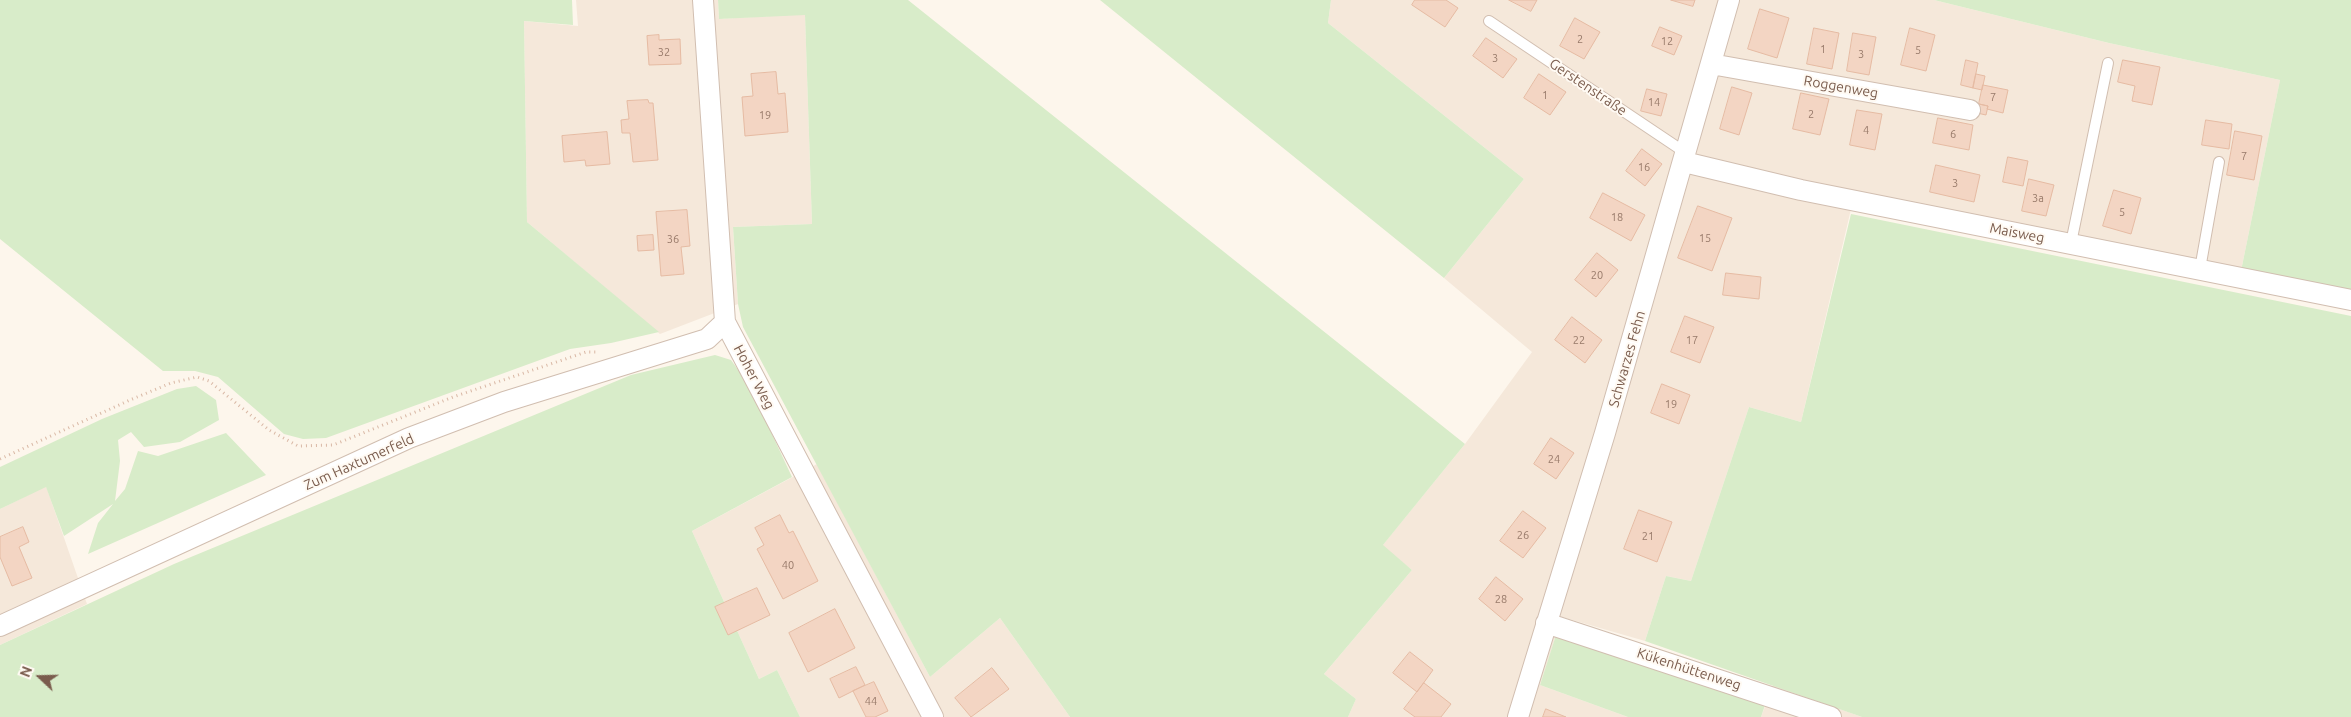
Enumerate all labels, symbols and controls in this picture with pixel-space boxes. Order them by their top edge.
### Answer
house number: 2 [1577,32,1583,46]
house number: 12 [1661,34,1673,48]
house number: 1 [1820,42,1826,56]
house number: 5 [1915,43,1921,57]
house number: 32 [658,45,670,59]
house number: 3 [1858,47,1864,61]
house number: 3 [1492,51,1498,65]
street label: Gerstenstraße [1546,55,1630,119]
street label: Roggenweg [1802,72,1880,102]
house number: 1 [1542,88,1548,102]
house number: 7 [1990,90,1996,104]
house number: 14 [1648,95,1660,109]
house number: 2 [1808,107,1814,121]
house number: 19 [759,108,771,122]
house number: 4 [1863,123,1869,137]
house number: 6 [1950,127,1956,141]
house number: 7 [2241,149,2247,163]
house number: 16 [1638,160,1650,174]
house number: 3 [1952,176,1958,190]
house number: 3a [2032,191,2044,205]
house number: 5 [2119,205,2125,219]
house number: 18 [1611,210,1623,224]
street label: Maisweg [1988,219,2046,247]
house number: 15 [1699,231,1711,245]
house number: 36 [667,232,679,246]
house number: 20 [1591,268,1603,282]
street label: Schwarzes Fehn [1605,309,1649,409]
house number: 22 [1573,333,1585,347]
house number: 17 [1686,333,1698,347]
street label: Hoher Weg [730,342,778,412]
house number: 19 [1665,397,1677,411]
street label: Zum Haxtumerfeld [301,430,417,494]
house number: 24 [1548,452,1560,466]
house number: 26 [1517,528,1529,542]
house number: 21 [1642,529,1654,543]
house number: 40 [782,558,794,572]
house number: 28 [1495,592,1507,606]
street label: Kükenhüttenweg [1635,644,1743,694]
north arrow [15,652,65,702]
text: N [17,664,35,679]
house number: 44 [865,694,877,708]

